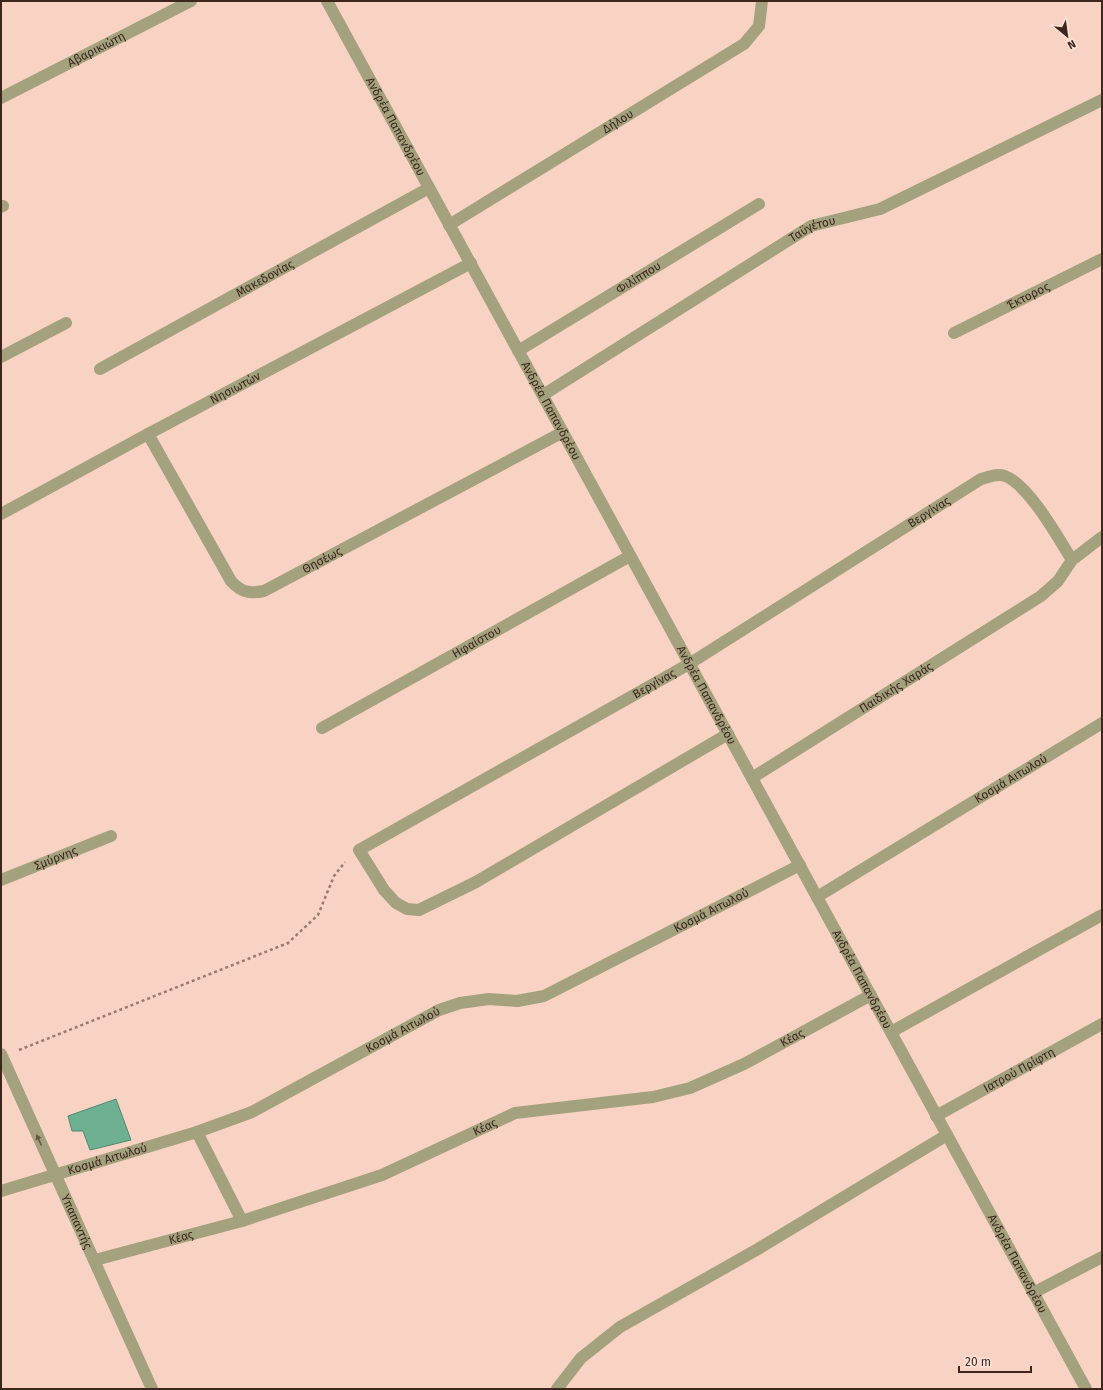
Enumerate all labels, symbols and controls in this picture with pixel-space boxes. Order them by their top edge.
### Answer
north arrow [1047,16,1087,56]
street label: Αβαρικιώτη [65,29,127,70]
text: N [1065,37,1078,52]
street label: Ανδρέα Παπανδρέου [363,75,428,178]
street label: Δήλου [600,107,636,136]
street label: Ταϋγέτου [786,213,837,245]
street label: Μακεδονίας [233,257,296,300]
street label: Φιλίππου [613,258,664,297]
street label: Έκτορος [1005,279,1052,312]
street label: Ανδρέα Παπανδρέου [518,359,584,463]
street label: Νησιωτών [208,369,263,407]
street label: Βεργίνας [905,493,953,531]
street label: Θησέως [300,544,344,576]
street label: Ηφαίστου [450,622,503,661]
street label: Ανδρέα Παπανδρέου [674,643,739,747]
street label: Παιδικής Χαράς [857,659,935,716]
street label: Βεργίνας [630,666,679,701]
street label: Κοσμά Αιτωλού [972,751,1050,806]
street label: Σμύρνης [32,843,80,873]
street label: Κοσμά Αιτωλού [671,885,751,935]
street label: Ανδρέα Παπανδρέου [829,927,895,1031]
street label: Κοσμά Αιτωλού [363,1004,442,1056]
street label: Κέας [778,1026,807,1050]
street label: Ιατρού Πρίφτη [981,1045,1057,1095]
street label: Κέας [471,1115,499,1139]
one-way arrow [36,1134,42,1145]
street label: Κοσμά Αιτωλού [66,1140,149,1178]
street label: Υπαπαντής [58,1192,95,1252]
street label: Ανδρέα Παπανδρέου [985,1212,1050,1315]
street label: Κέας [167,1227,195,1247]
scale bar [959,1348,1031,1374]
text: 20 m [965,1355,991,1369]

